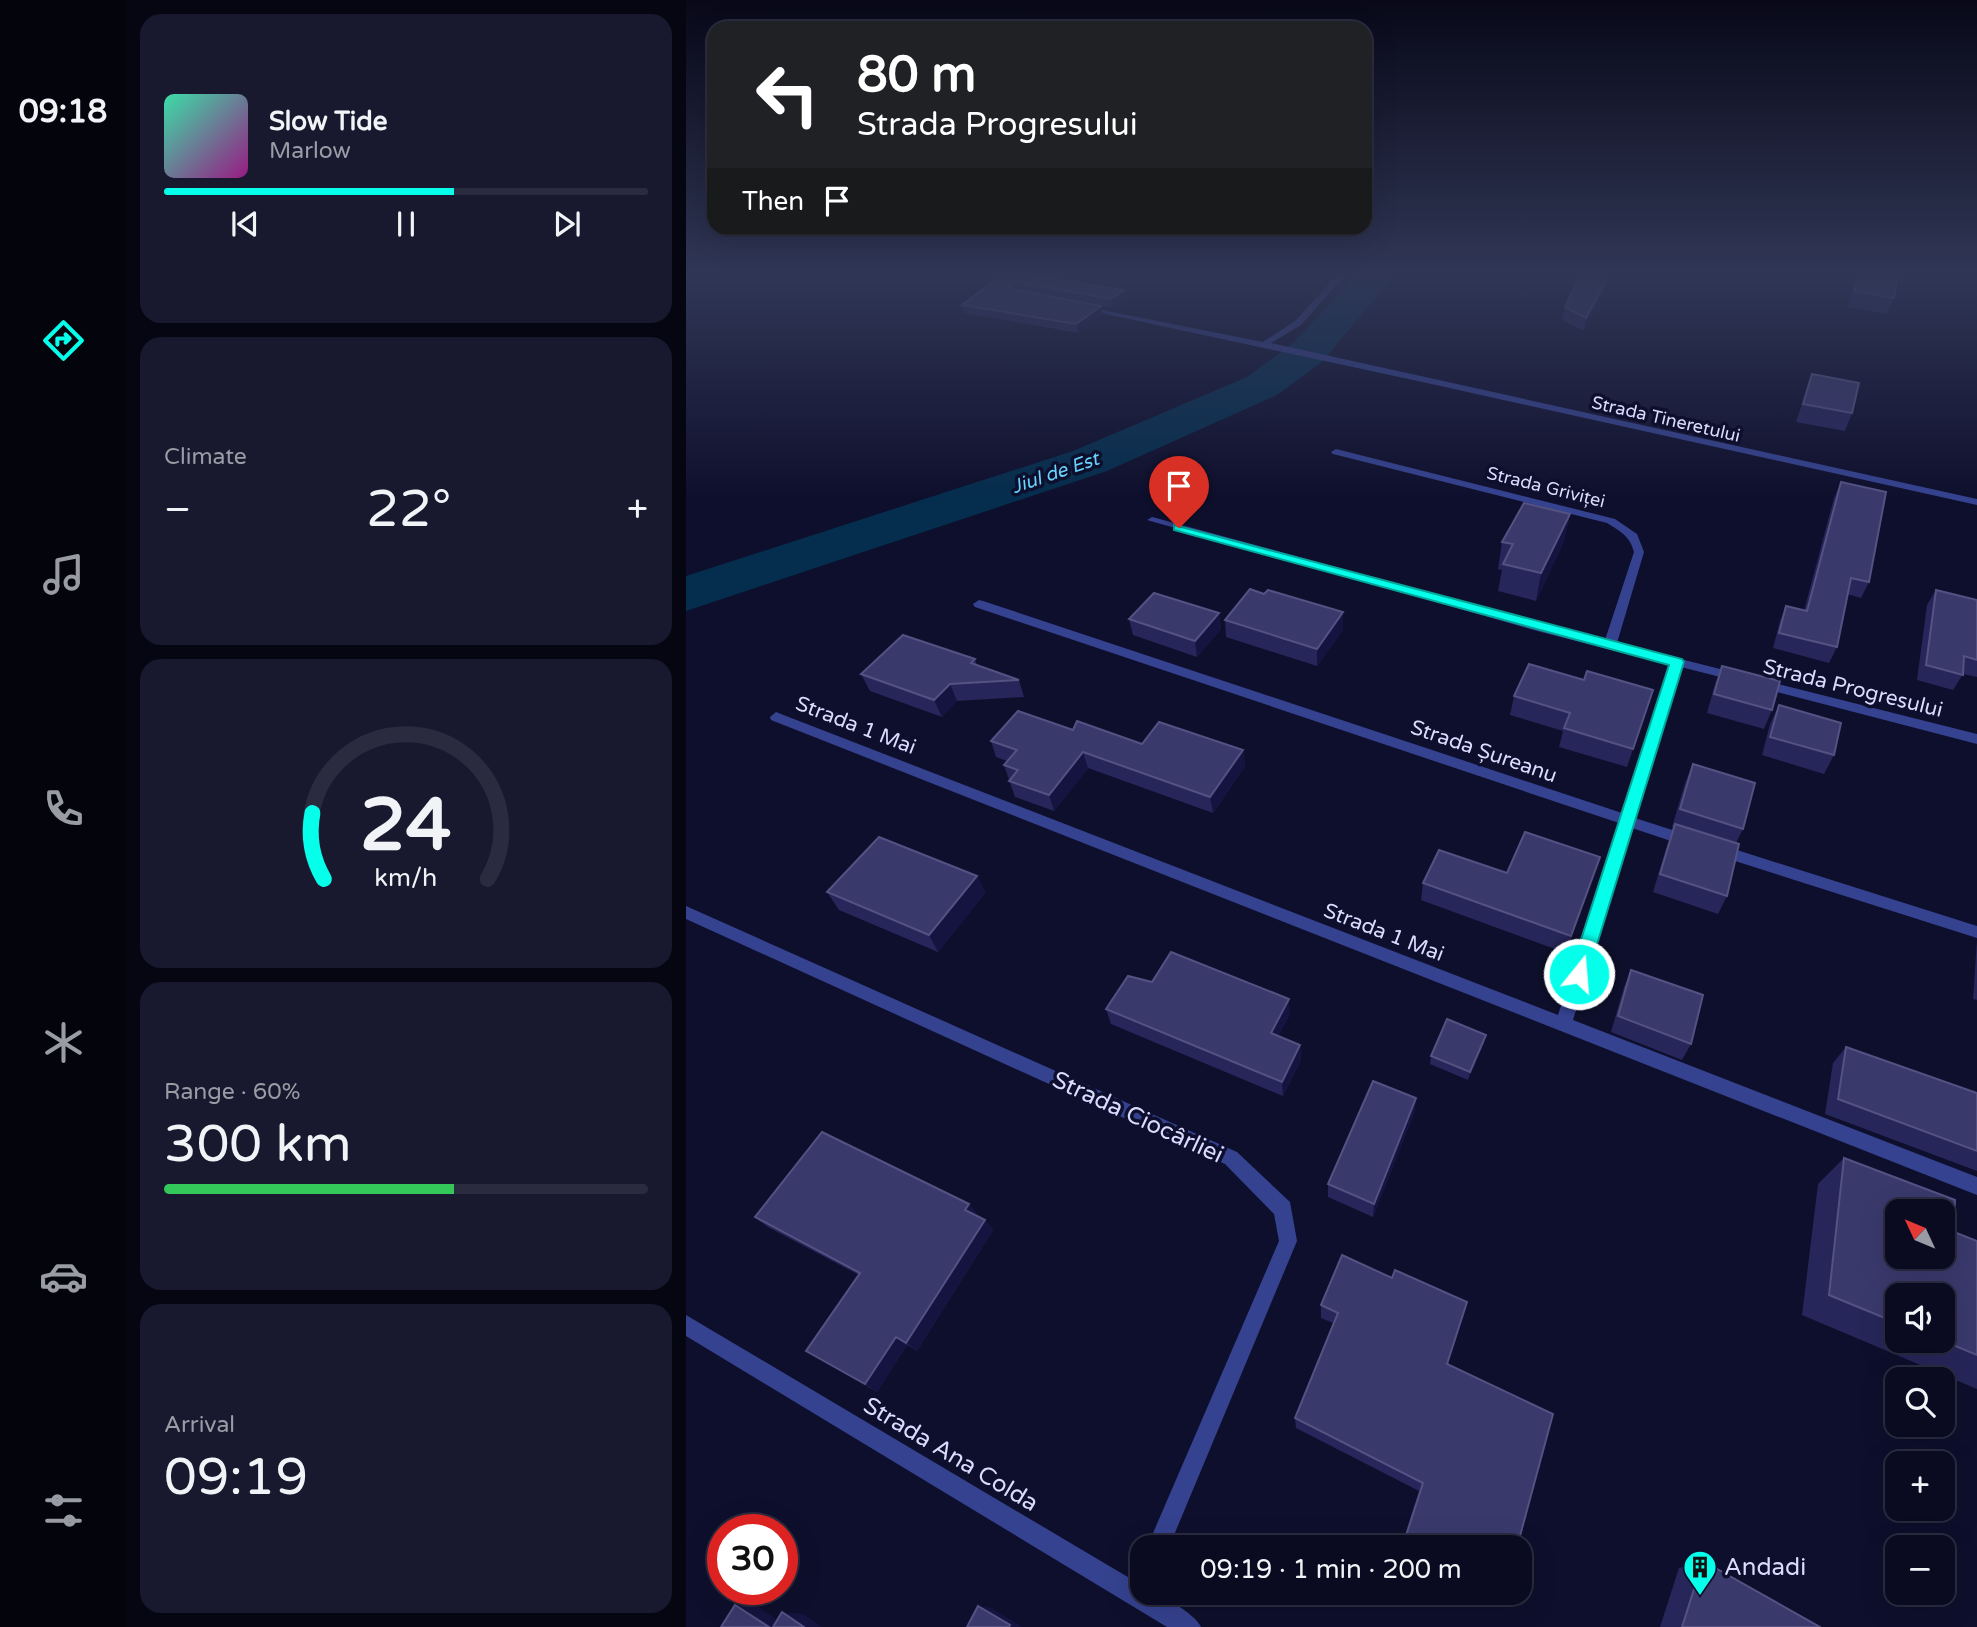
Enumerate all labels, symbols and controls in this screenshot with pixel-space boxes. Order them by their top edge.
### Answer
text: 80 m [857,46,976,105]
icon: left [742,49,833,140]
text: 09:18 [19,93,107,131]
text: Slow Tide [269,106,387,137]
text: Strada Progresului [857,106,1138,144]
text: Marlow [269,137,351,165]
icon: arrive [818,182,856,220]
text: Then [742,186,804,217]
icon: previous [226,205,264,243]
icon: pause [387,205,425,243]
icon: next [548,205,586,243]
icon: directions [39,316,88,365]
street label: Strada Tineretului [1590,391,1742,447]
text: Climate [164,443,247,471]
water label: Jiul de Est [1009,447,1104,498]
pin [1149,456,1209,528]
street label: Strada Griviței [1485,462,1607,512]
icon: arrive [1160,467,1198,505]
text: 22° [366,478,451,541]
text: − [164,487,191,533]
text: + [627,487,648,533]
icon: music [39,550,88,599]
street label: Strada Progresului [1760,654,1945,723]
street label: Strada 1 Mai [792,691,920,760]
street label: Strada Șureanu [1407,715,1560,788]
text: 24 [360,783,452,871]
icon: phone [39,784,88,833]
text: km/h [375,863,437,893]
street label: Strada 1 Mai [1320,898,1448,967]
position arrow [1542,937,1616,1011]
icon: climate [39,1018,88,1067]
street label: Strada Ciocârliei [1048,1065,1228,1170]
text: Range · 60% [164,1078,300,1106]
text: 300 km [164,1113,352,1176]
north arrow [1885,1199,1955,1269]
map controls [1885,1199,1955,1605]
icon: car [39,1252,88,1301]
button: sound [1885,1283,1955,1353]
button: search [1885,1367,1955,1437]
street label: Strada Ana Colda [858,1391,1043,1518]
text: Arrival [164,1411,235,1439]
text: 09:19 [164,1446,308,1509]
button: + [1885,1451,1955,1521]
icon: filters [39,1486,88,1535]
speed limit sign: 30 [707,1514,798,1605]
button: − [1885,1535,1955,1605]
building icon: Andadi [1681,1548,1719,1597]
place label: Andadi [1724,1553,1806,1582]
text: 09:19 · 1 min · 200 m [1200,1554,1462,1585]

